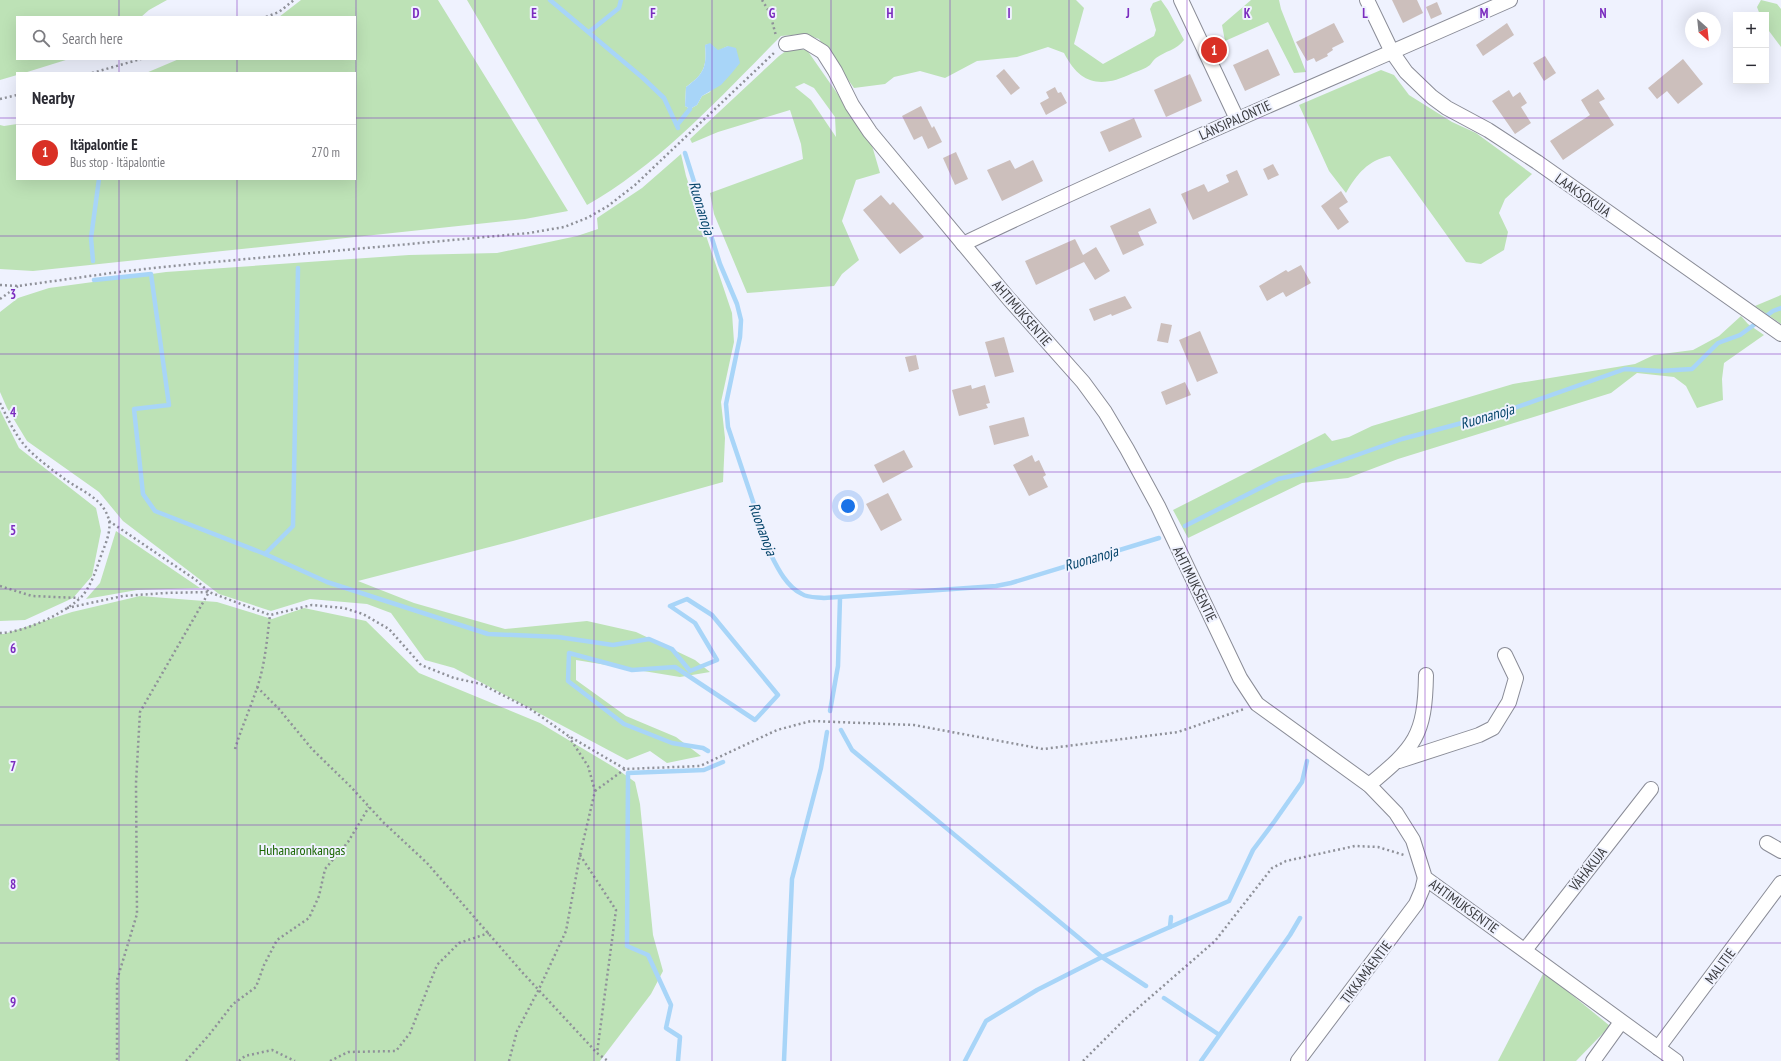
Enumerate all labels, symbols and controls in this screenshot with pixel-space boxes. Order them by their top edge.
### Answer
text: D [413,5,420,22]
text: E [531,5,537,22]
text: F [650,5,656,22]
text: G [769,5,776,22]
text: H [887,5,894,22]
text: I [1007,5,1011,22]
text: J [1125,5,1130,22]
text: K [1244,5,1251,22]
text: L [1362,5,1368,22]
text: M [1480,5,1489,22]
text: N [1599,5,1607,22]
north arrow [1685,12,1721,48]
map controls [1733,12,1769,84]
button: + [1733,12,1769,48]
search box [16,16,356,60]
icon: search [30,27,52,49]
text: Search here [62,29,123,48]
pin: 1 [1201,35,1227,65]
button: − [1733,48,1769,84]
text: Nearby [32,87,75,109]
street label: LÄNSIPALONTIE [1196,96,1274,144]
text: Itäpalontie E [70,135,138,154]
text: 1 [42,144,48,161]
text: 270 m [311,144,340,161]
text: Bus stop · Itäpalontie [70,154,165,171]
street label: LAAKSOKUJA [1552,169,1615,221]
water label: Ruonanoja [685,179,719,238]
street label: AHTIMUKSENTIE [988,276,1056,350]
text: 3 [10,286,16,303]
water label: Ruonanoja [1458,399,1517,433]
text: 4 [10,404,17,421]
your location [838,496,858,516]
water label: Ruonanoja [745,500,782,559]
text: 5 [10,522,16,539]
water label: Ruonanoja [1062,541,1121,575]
street label: AHTIMUKSENTIE [1169,543,1221,625]
text: 6 [10,640,16,657]
text: 7 [10,758,16,775]
park label: Huhanaronkangas [259,841,346,859]
street label: VÄHÄKUJA [1565,843,1611,895]
street label: AHTIMUKSENTIE [1426,875,1502,937]
text: 8 [10,876,16,893]
street label: TIKKAMÄENTIE [1336,937,1396,1007]
street label: MALITIE [1701,945,1739,987]
text: 9 [10,994,16,1011]

